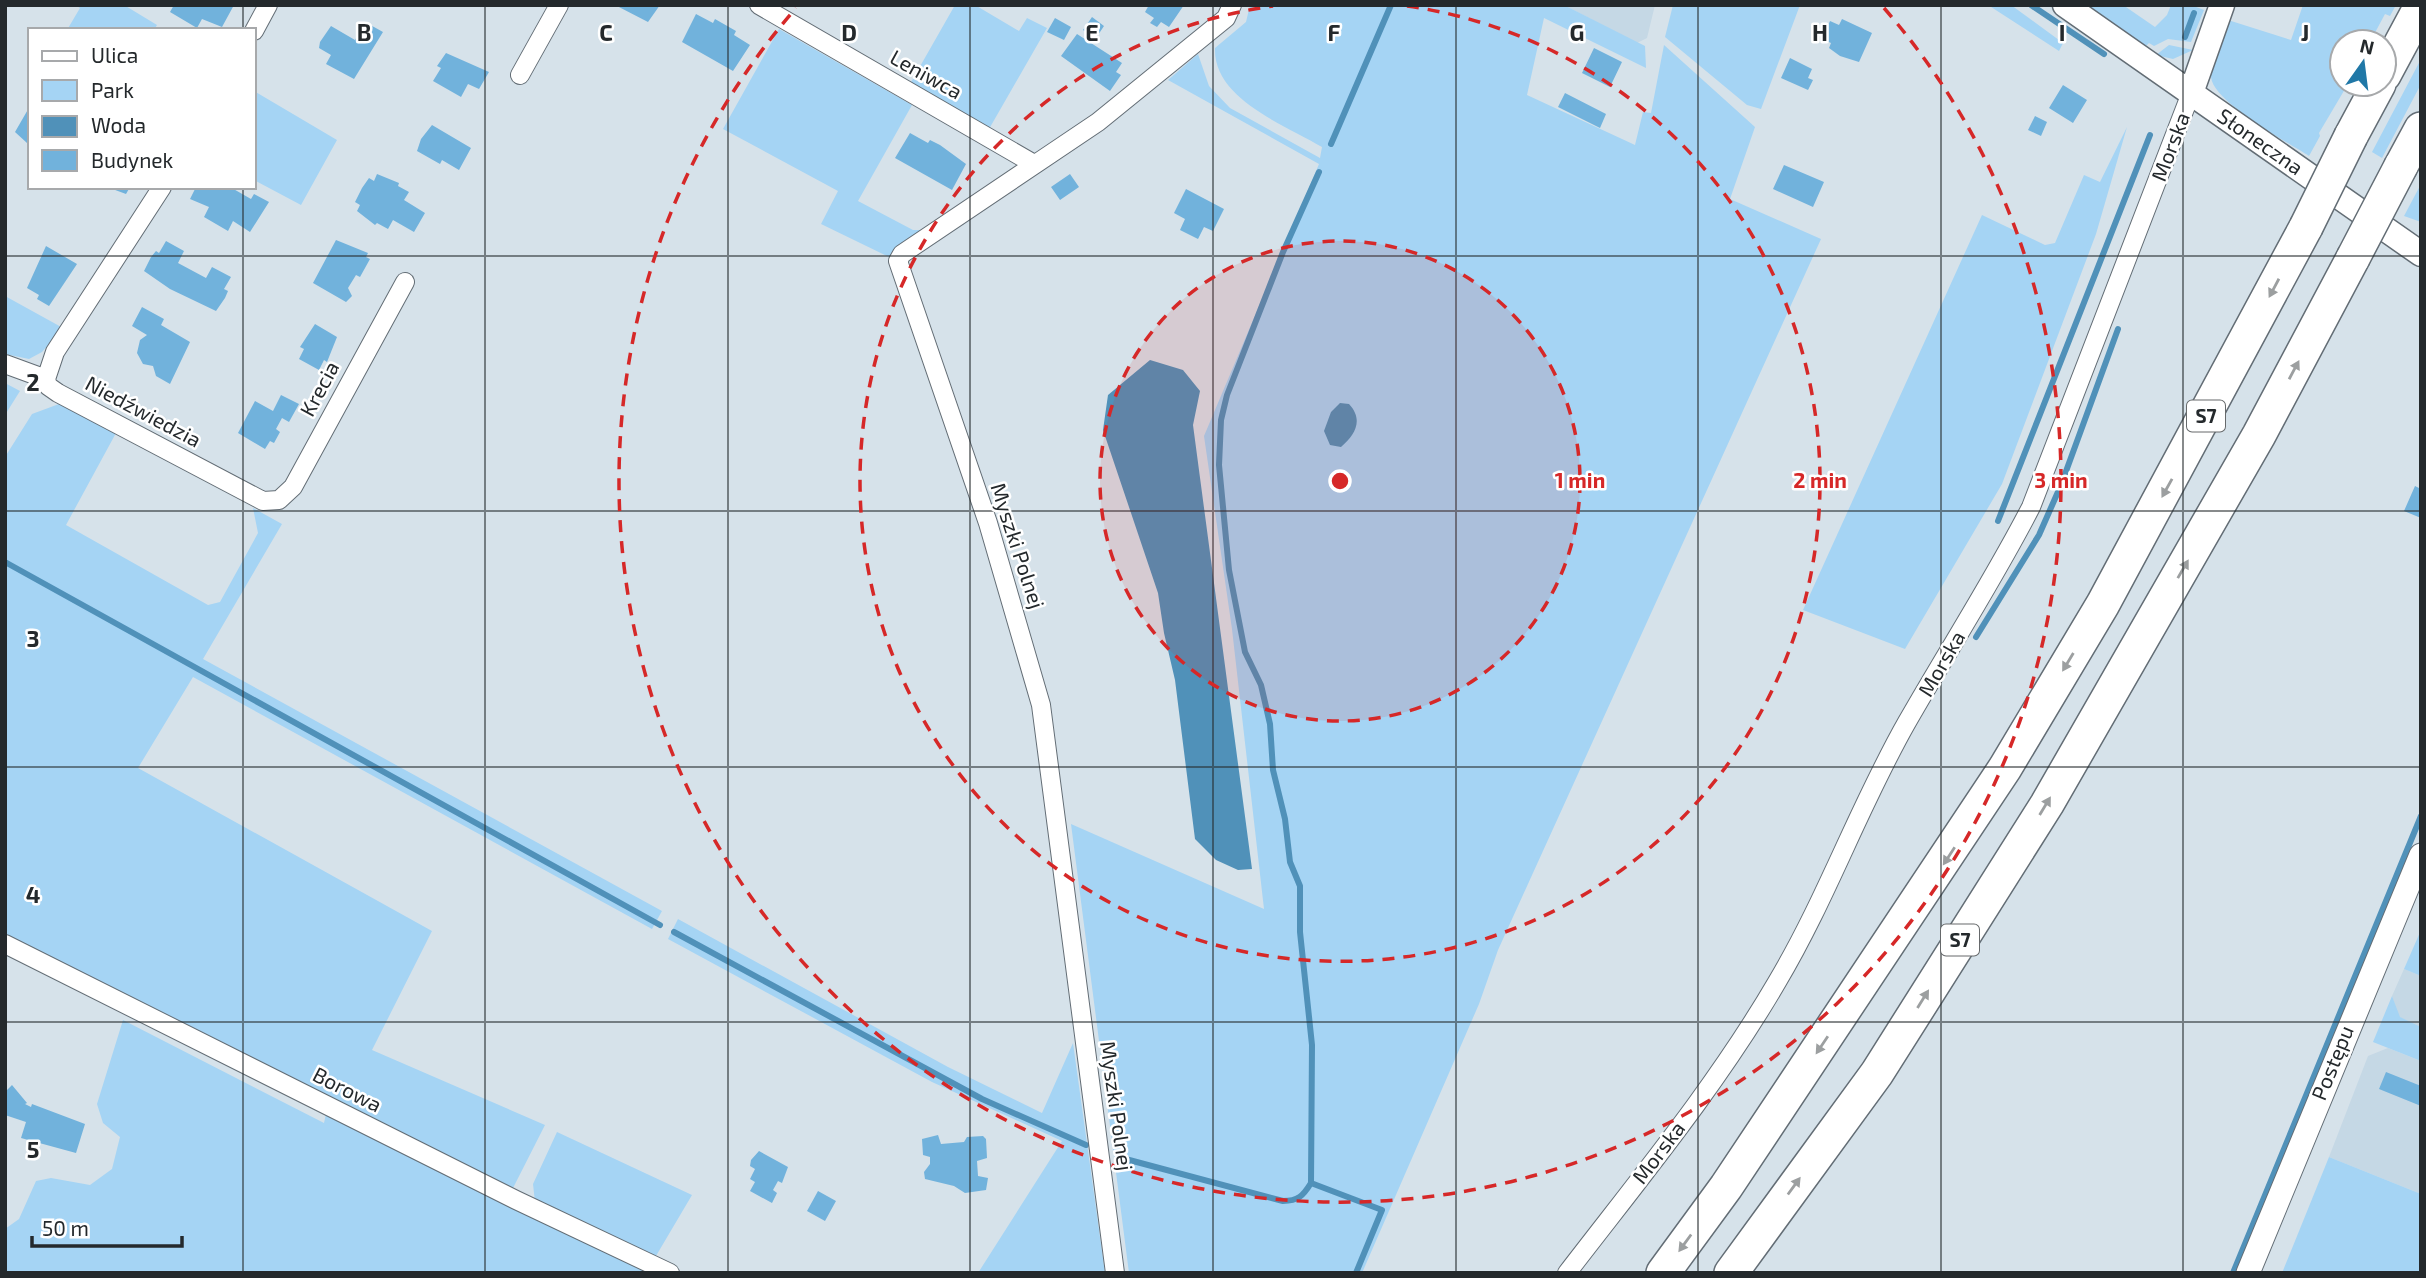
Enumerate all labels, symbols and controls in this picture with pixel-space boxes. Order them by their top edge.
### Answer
text: B [357,18,371,46]
text: C [599,18,613,46]
text: D [841,18,857,46]
text: E [1085,18,1099,46]
text: F [1328,18,1341,46]
text: G [1570,18,1584,46]
text: H [1812,18,1828,46]
text: I [2059,18,2065,46]
text: J [2301,18,2309,46]
legend [28,28,256,189]
north arrow [2328,28,2398,98]
text: N [2358,33,2377,59]
text: Ulica [91,42,138,67]
street label: Leniwca [886,44,967,104]
text: Park [91,77,134,102]
street label: Słoneczna [2213,102,2308,179]
street label: Morska [2145,109,2194,184]
text: Woda [91,112,146,137]
text: Budynek [91,147,174,172]
one-way arrow [2269,278,2280,298]
street label: Krecia [294,356,344,420]
one-way arrow [2288,360,2299,380]
text: 2 [26,368,40,396]
street label: Niedźwiedzia [82,370,206,452]
road number: S7 [2187,400,2225,432]
text: 1 min [1555,467,1605,492]
text: 2 min [1793,467,1847,492]
text: 3 min [2034,467,2088,492]
centre of rings [1328,469,1352,493]
one-way arrow [2161,478,2172,498]
street label: Myszki Polnej [985,480,1050,612]
one-way arrow [2176,559,2189,578]
text: 3 [26,624,40,652]
street label: Morska [1912,626,1969,701]
one-way arrow [2062,653,2075,672]
one-way arrow [2038,797,2051,816]
one-way arrow [1942,846,1955,866]
text: 4 [26,880,40,908]
road number: S7 [1941,924,1979,956]
one-way arrow [1917,989,1930,1008]
street label: Postępu [2305,1021,2358,1103]
one-way arrow [1815,1036,1829,1054]
street label: Myszki Polnej [1095,1039,1139,1172]
street label: Borowa [309,1061,386,1117]
street label: Morska [1626,1116,1689,1188]
text: 5 [27,1135,39,1163]
one-way arrow [1787,1177,1801,1195]
scale bar [32,1204,182,1248]
text: 50 m [42,1215,89,1240]
one-way arrow [1678,1233,1693,1251]

